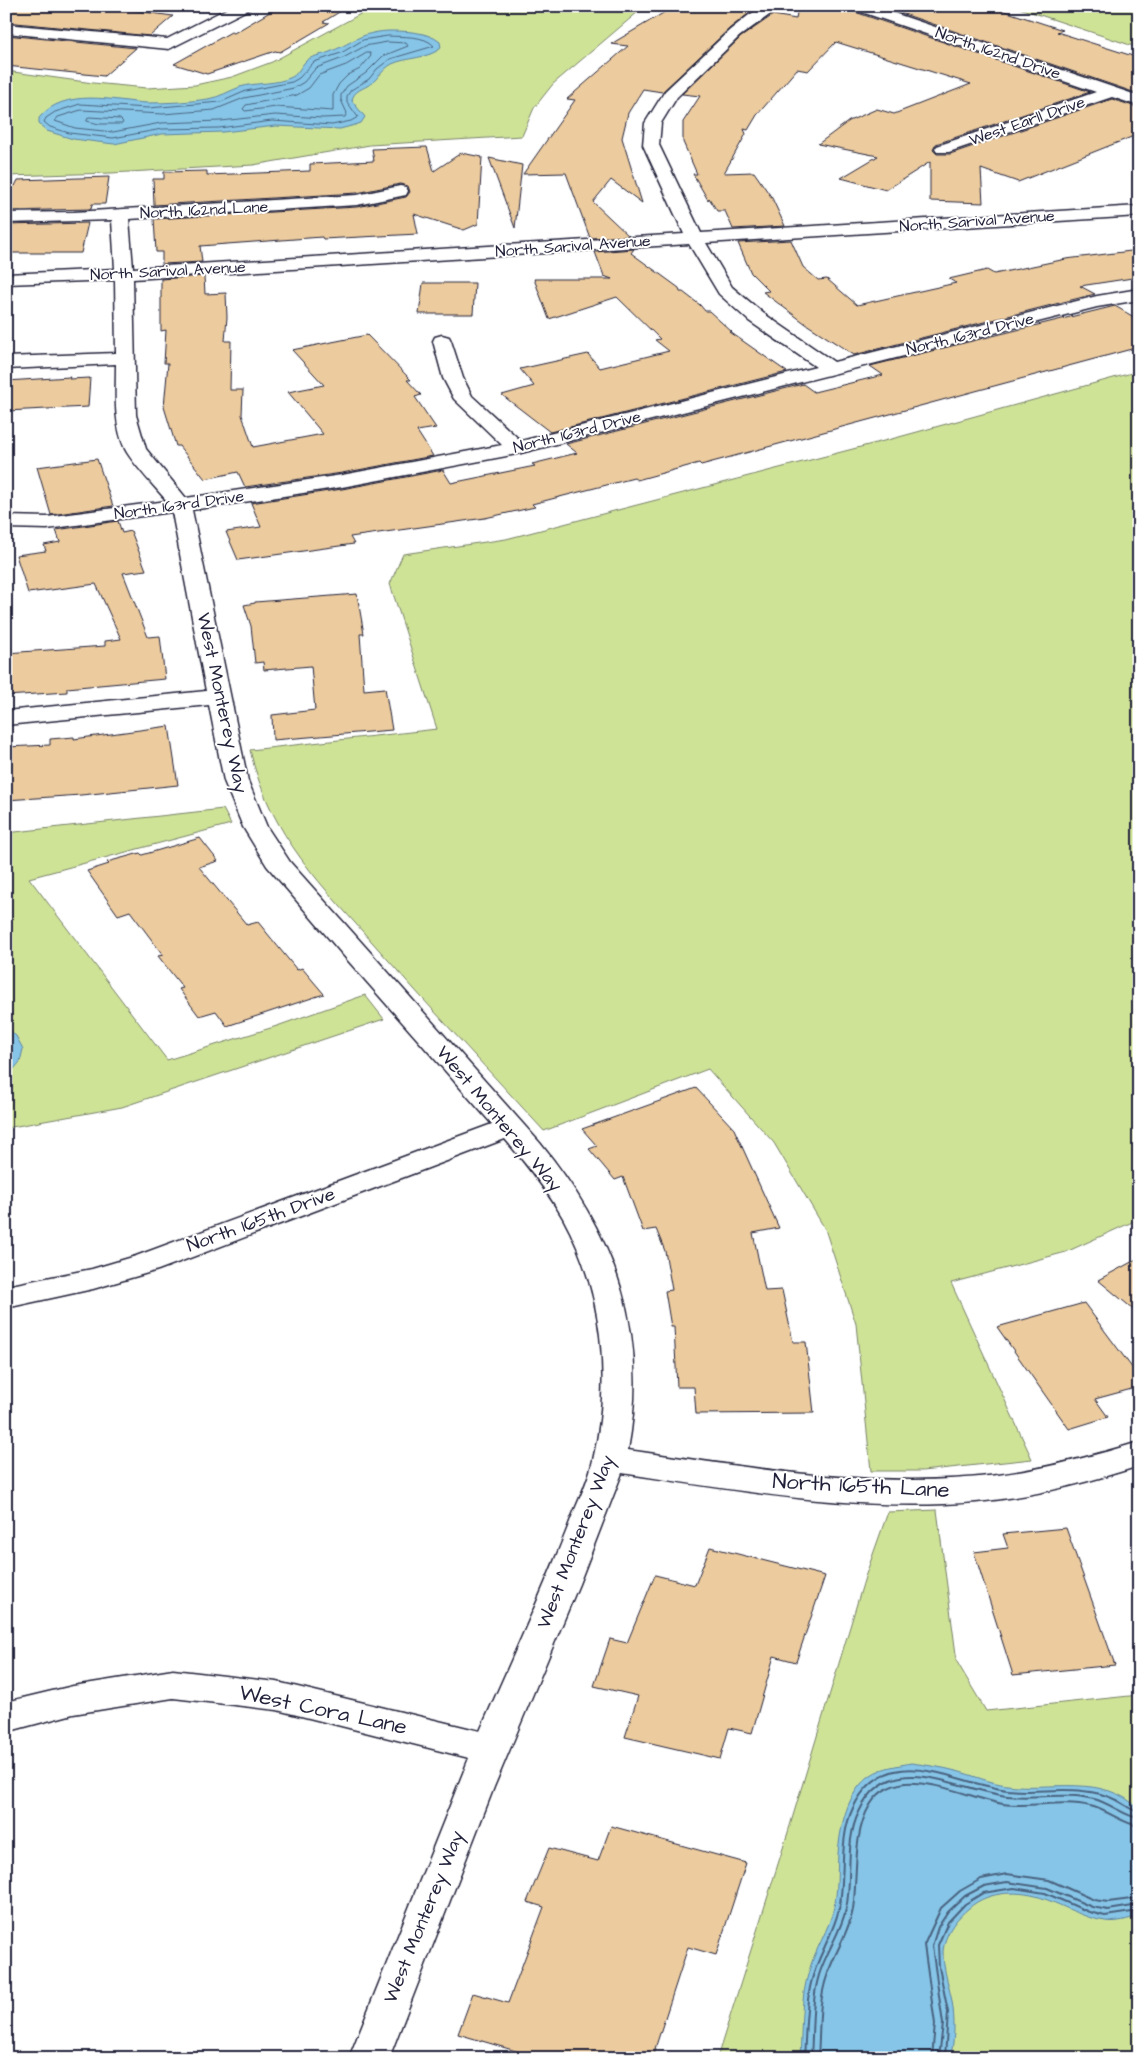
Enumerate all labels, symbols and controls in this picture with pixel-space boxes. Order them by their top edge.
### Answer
street label: North 162nd Drive [932,21,1064,85]
street label: West Earll Drive [966,91,1088,151]
street label: North 162nd Lane [139,196,269,224]
street label: North Sarival Avenue [899,205,1056,237]
street label: North Sarival Avenue [495,230,652,262]
street label: North Sarival Avenue [90,256,247,286]
street label: North 163rd Drive [904,307,1036,361]
street label: North 163rd Drive [511,405,643,459]
street label: North 163rd Drive [113,485,246,525]
street label: West Monterey Way [189,610,254,796]
street label: West Monterey Way [429,1040,569,1199]
street label: North 165th Drive [183,1181,339,1259]
street label: West Monterey Way [530,1451,623,1633]
street label: North 165th Lane [772,1466,950,1506]
street label: West Cora Lane [236,1677,410,1743]
street label: West Monterey Way [377,1826,472,2008]

